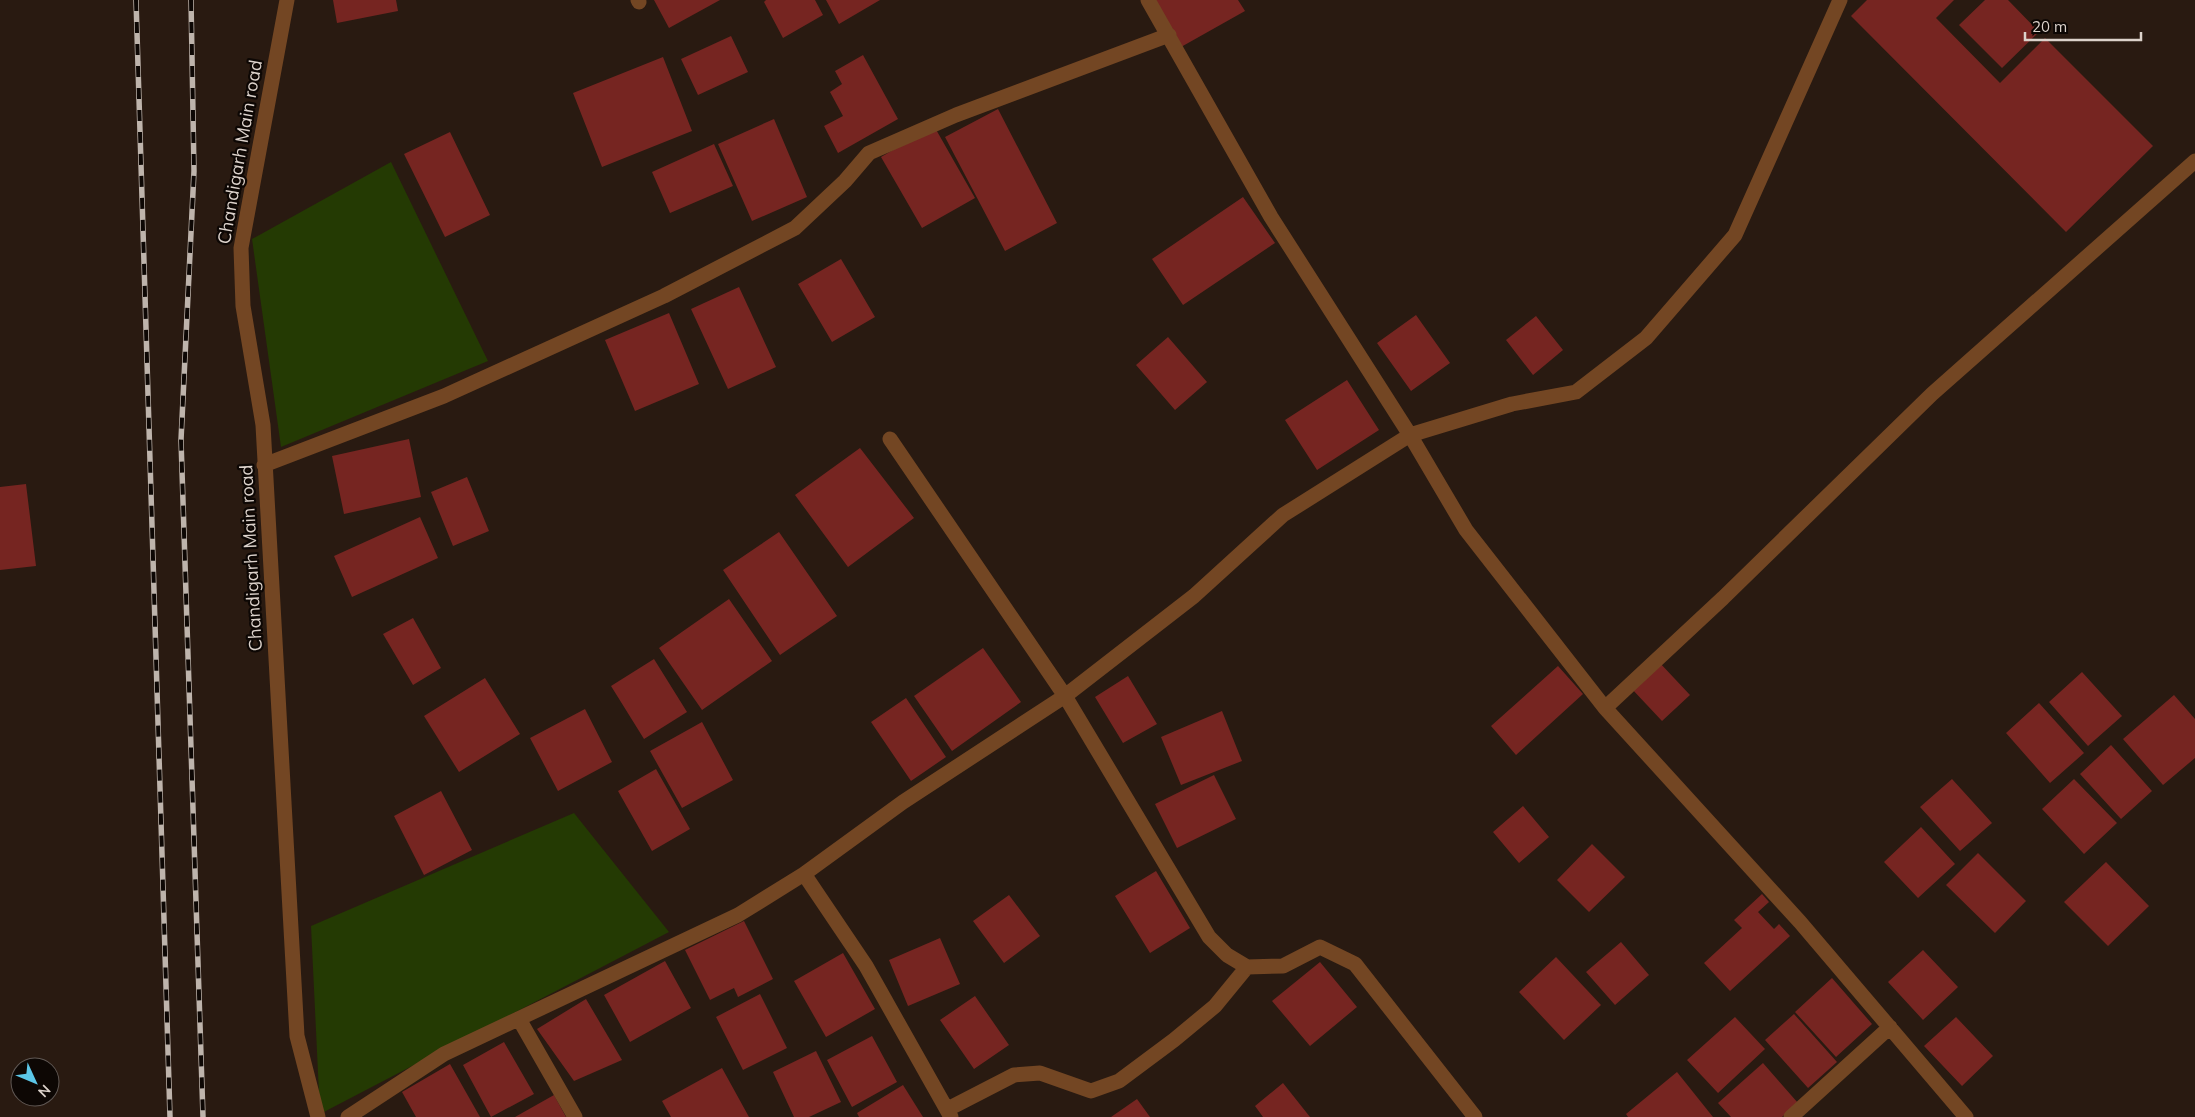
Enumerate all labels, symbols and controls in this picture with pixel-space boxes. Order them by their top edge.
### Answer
scale bar [2025,10,2141,42]
text: 20 m [2032,17,2067,36]
street label: Chandigarh Main road [212,58,267,246]
street label: Chandigarh Main road [234,464,267,652]
north arrow [10,1057,60,1107]
text: N [34,1081,54,1101]

